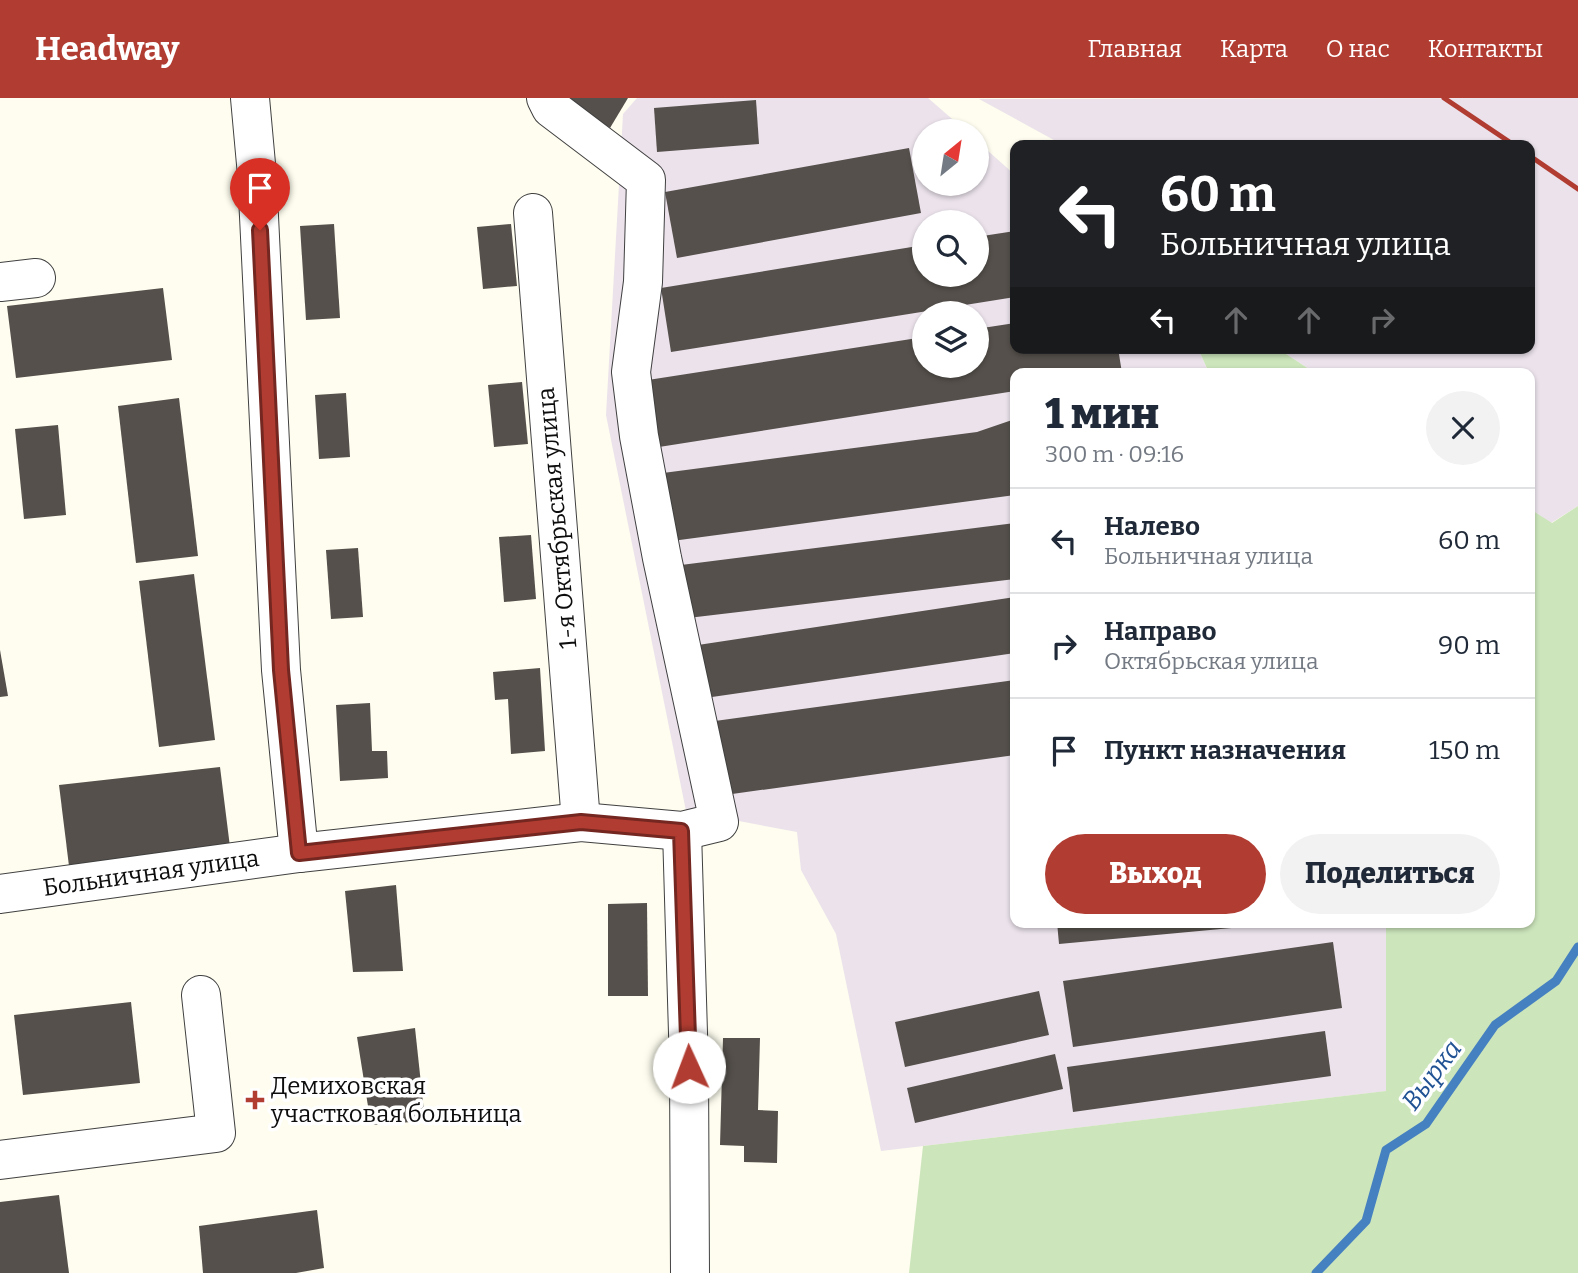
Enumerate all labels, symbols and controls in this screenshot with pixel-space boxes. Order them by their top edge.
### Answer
text: Headway [35,29,179,69]
text: Главная [1087,35,1182,63]
text: Карта [1220,35,1288,63]
text: О нас [1326,35,1390,63]
text: Контакты [1428,35,1543,63]
north arrow [912,119,989,196]
map controls [912,119,989,378]
pin [230,158,290,230]
text: 60 m [1160,165,1276,224]
icon: left [1045,168,1136,259]
icon: arrive [241,169,279,207]
button: search [912,210,989,287]
text: Больничная улица [1160,225,1451,263]
button: layers [912,301,989,378]
icon: left [1144,301,1182,339]
icon: ahead [1217,301,1255,339]
icon: ahead [1290,301,1328,339]
icon: right [1363,301,1401,339]
street label: 1-я Октябрьская улица [532,386,582,650]
text: 1 мин [1045,389,1159,439]
button: close [1426,391,1500,465]
text: 300 m · 09:16 [1045,440,1184,468]
text: Налево [1104,511,1200,542]
icon: left [1045,522,1083,560]
text: 60 m [1438,525,1500,556]
text: Больничная улица [1104,542,1313,570]
text: Направо [1104,616,1217,647]
icon: right [1045,627,1083,665]
text: 90 m [1438,630,1500,661]
text: Октябрьская улица [1104,647,1319,675]
icon: arrive [1045,732,1083,770]
text: Пункт назначения [1104,735,1346,766]
text: 150 m [1429,735,1500,766]
button: Выход [1045,834,1266,914]
button: Поделиться [1280,834,1500,914]
street label: Больничная улица [41,844,261,902]
position arrow [652,1030,726,1104]
water label: Вырка [1396,1034,1468,1116]
place label: Демиховская участковая больница [270,1072,522,1128]
marker: Демиховская участковая больница [245,1090,265,1110]

